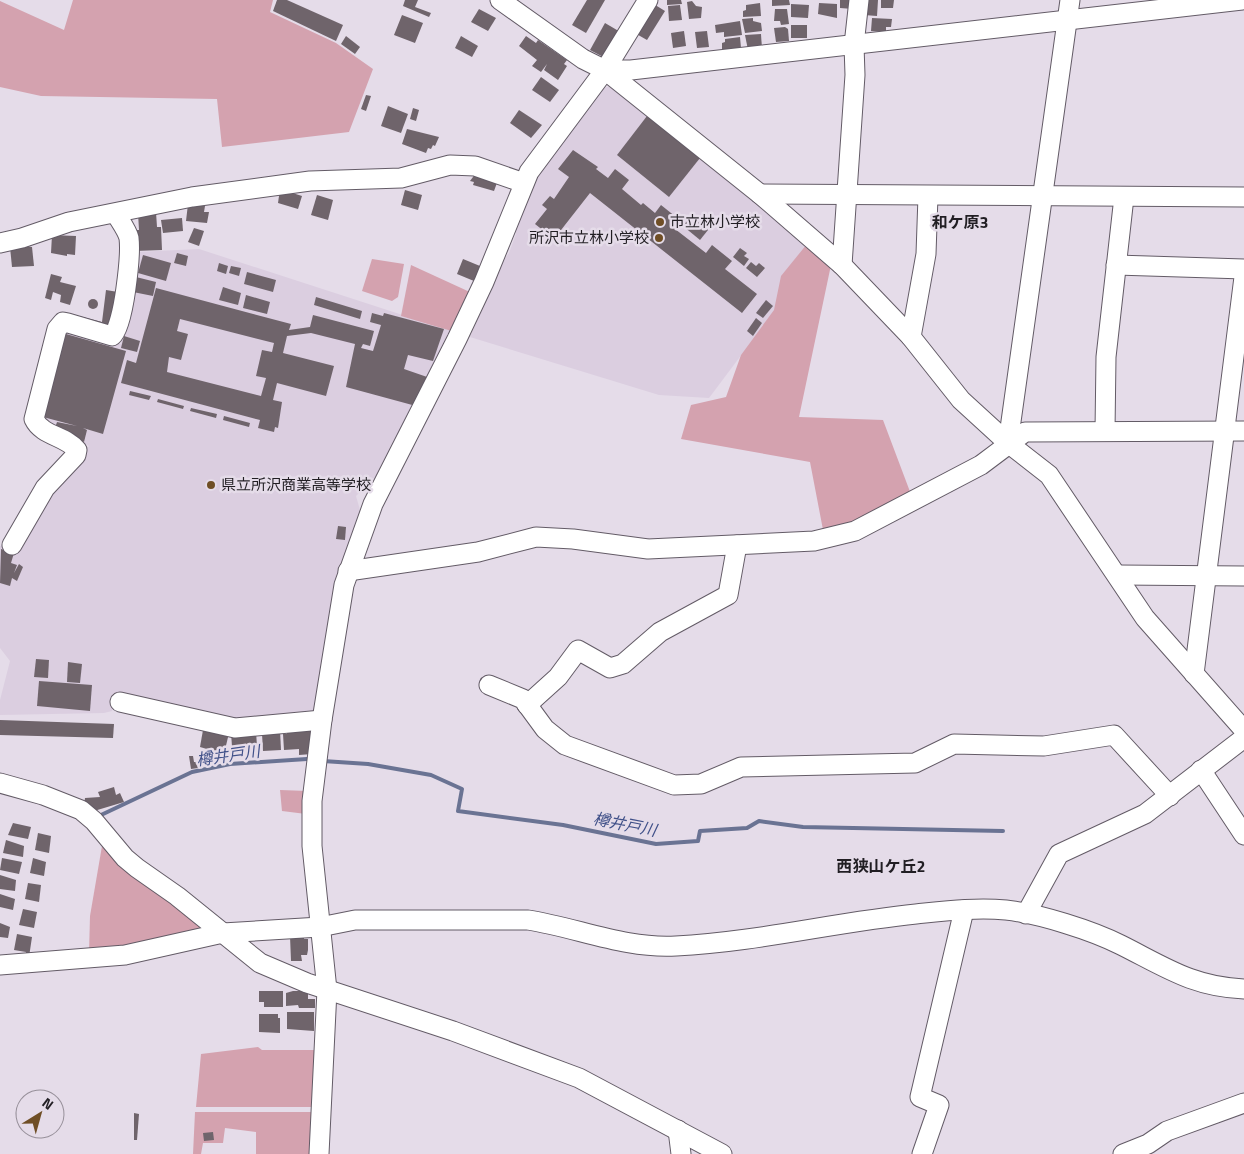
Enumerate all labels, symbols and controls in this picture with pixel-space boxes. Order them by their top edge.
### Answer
place label: 市立林小学校 [670,210,760,233]
district label: 和ケ原3 [932,210,988,234]
marker: 市立林小学校 [654,216,666,228]
place label: 所沢市立林小学校 [529,226,649,249]
marker: 所沢市立林小学校 [653,232,665,244]
place label: 県立所沢商業高等学校 [221,473,371,496]
marker: 県立所沢商業高等学校 [205,479,217,491]
water label: 樽井戸川 [195,738,263,771]
water label: 樽井戸川 [591,806,661,842]
district label: 西狭山ケ丘2 [837,854,925,878]
north arrow [15,1089,65,1139]
text: N [38,1092,58,1115]

